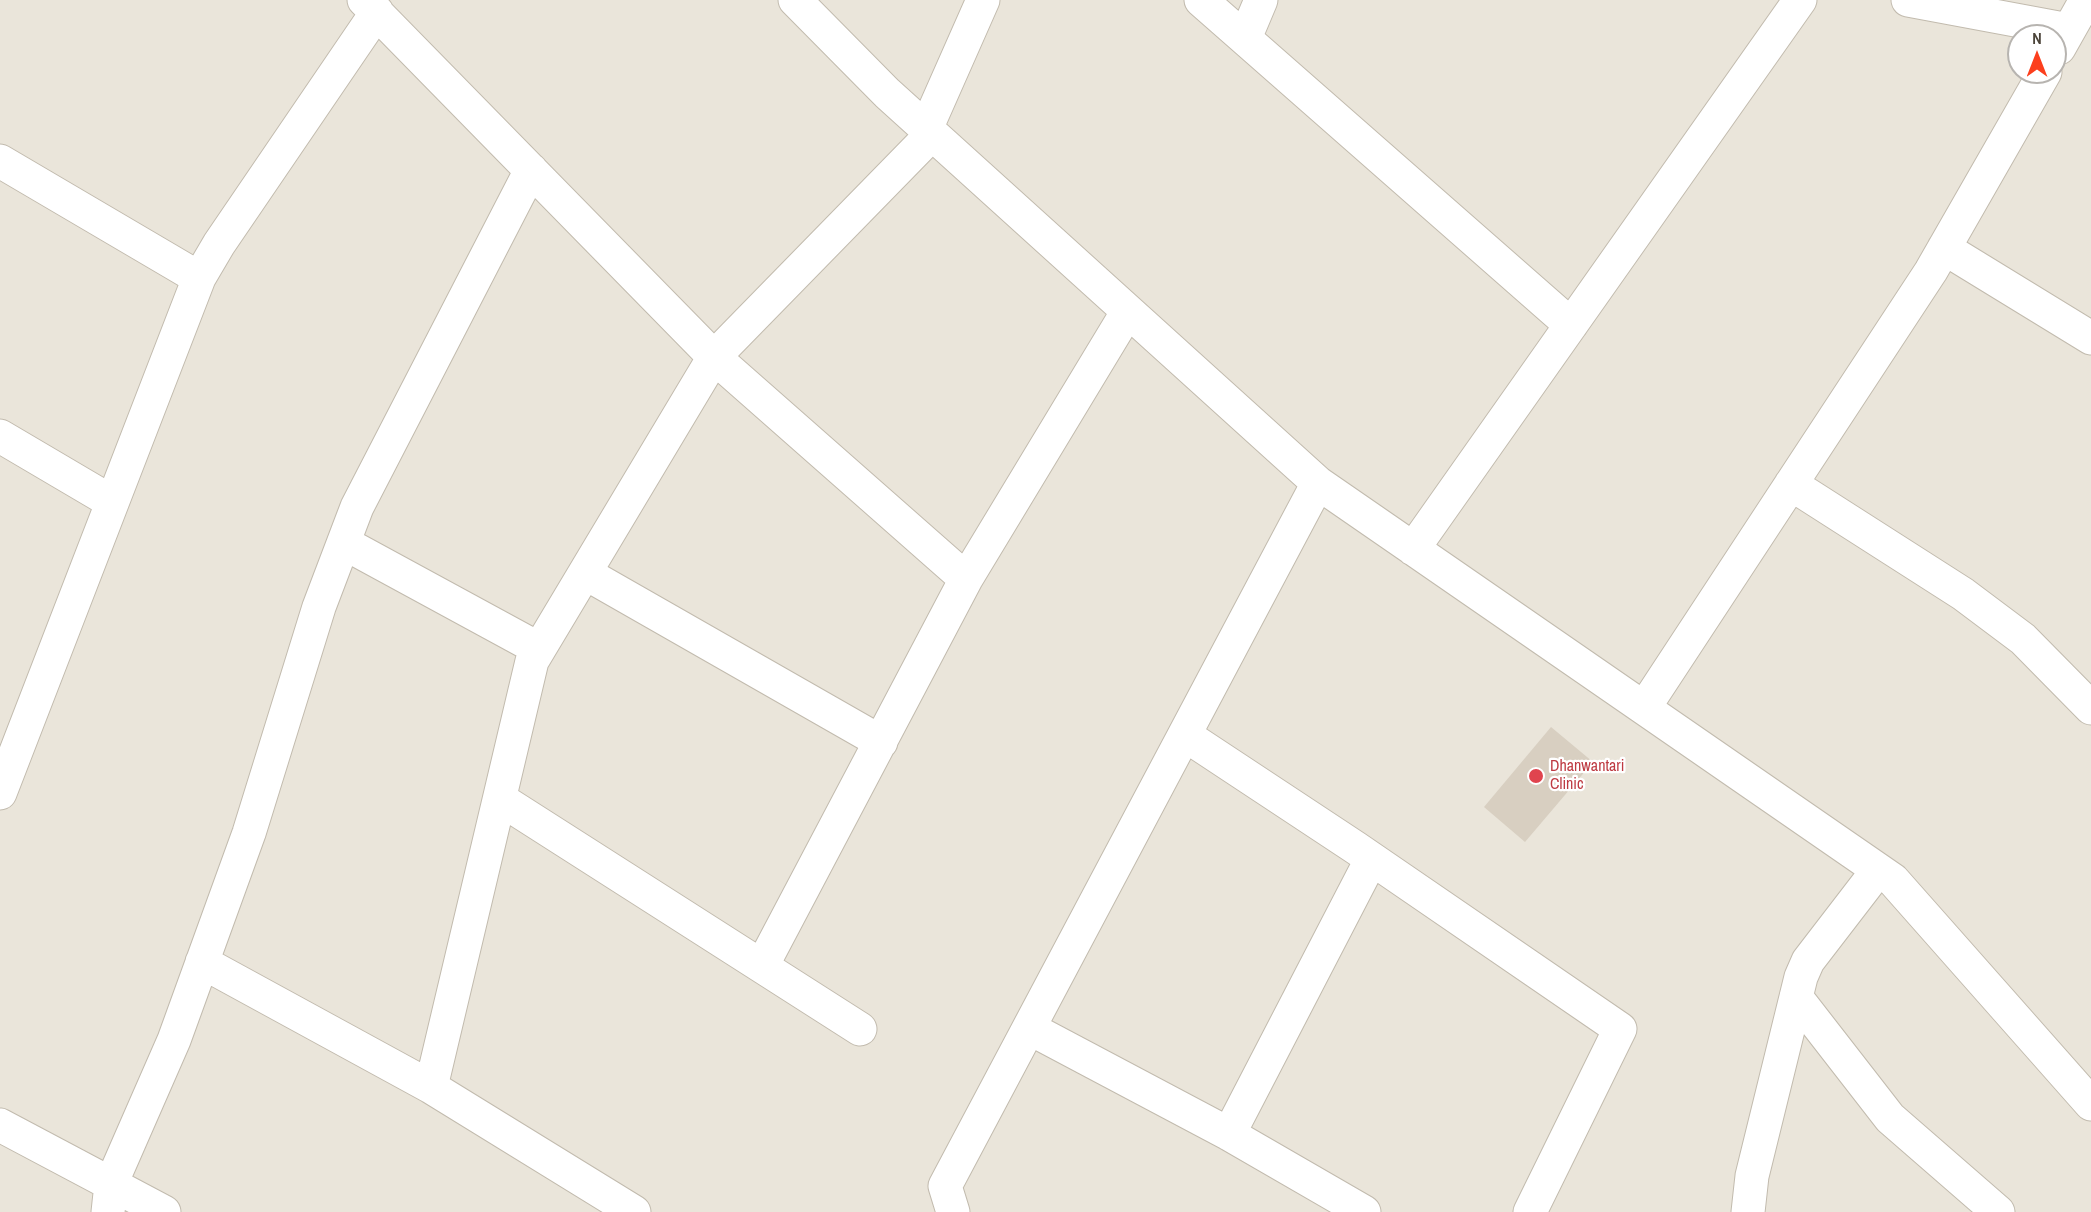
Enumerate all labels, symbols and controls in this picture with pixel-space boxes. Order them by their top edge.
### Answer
north arrow [2007,24,2067,84]
text: N [2032,27,2042,49]
place label: Dhanwantari Clinic [1550,757,1624,795]
marker: Dhanwantari Clinic [1527,767,1545,785]

